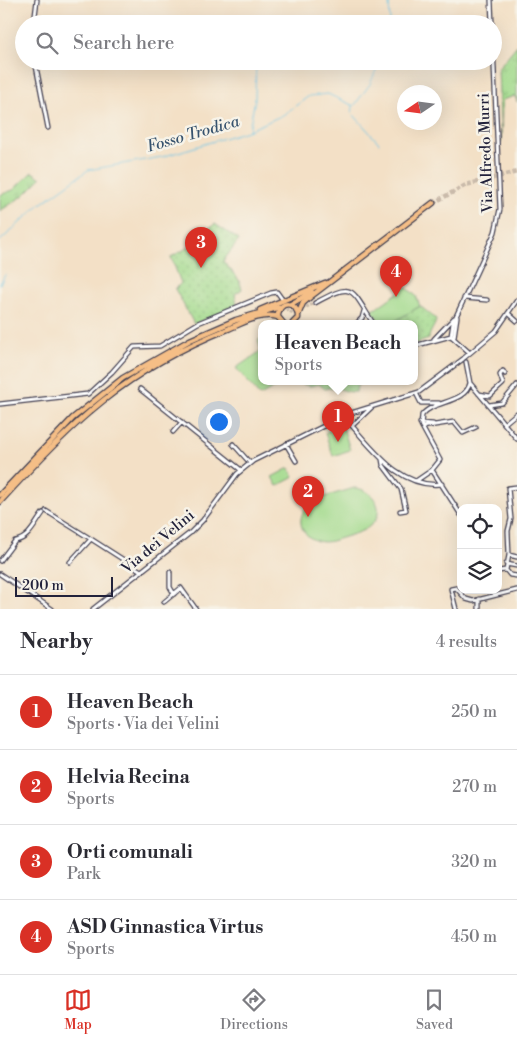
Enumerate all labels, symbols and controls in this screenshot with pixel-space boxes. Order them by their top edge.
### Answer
search box [15,15,502,70]
icon: search [33,29,61,57]
text: Search here [73,31,174,55]
north arrow [397,85,442,130]
street label: Via Alfredo Murri [474,93,498,214]
water label: Fosso Trodica [144,111,242,157]
pin: 3 [185,227,217,268]
pin: 4 [380,256,412,297]
popup [258,320,418,385]
text: Heaven Beach [275,331,401,355]
text: Sports [275,355,322,375]
pin: 1 [322,401,354,442]
your location [206,409,232,435]
pin: 2 [292,476,324,517]
map controls [457,504,502,594]
button: locate [457,504,502,549]
street label: Via dei Velini [117,506,199,579]
button: layers [457,549,502,594]
scale bar [15,574,112,597]
text: 200 m [22,577,64,595]
text: Nearby [20,629,93,655]
text: 4 results [436,632,497,652]
text: Heaven Beach [67,690,193,714]
text: 1 [32,702,40,722]
text: 250 m [451,702,497,722]
text: Sports · Via dei Velini [67,714,220,734]
text: Helvia Recina [67,765,190,789]
text: 2 [31,777,41,797]
text: 270 m [452,777,497,797]
text: Sports [67,789,114,809]
text: Orti comunali [67,840,193,864]
text: 3 [31,852,41,872]
text: 320 m [451,852,497,872]
text: Park [67,864,100,884]
text: ASD Ginnastica Virtus [67,915,263,939]
text: 4 [31,927,41,947]
text: 450 m [451,927,497,947]
text: Sports [67,939,114,959]
tab: Map [64,986,92,1034]
tab: Directions [220,986,288,1034]
tab: Saved [416,986,453,1034]

